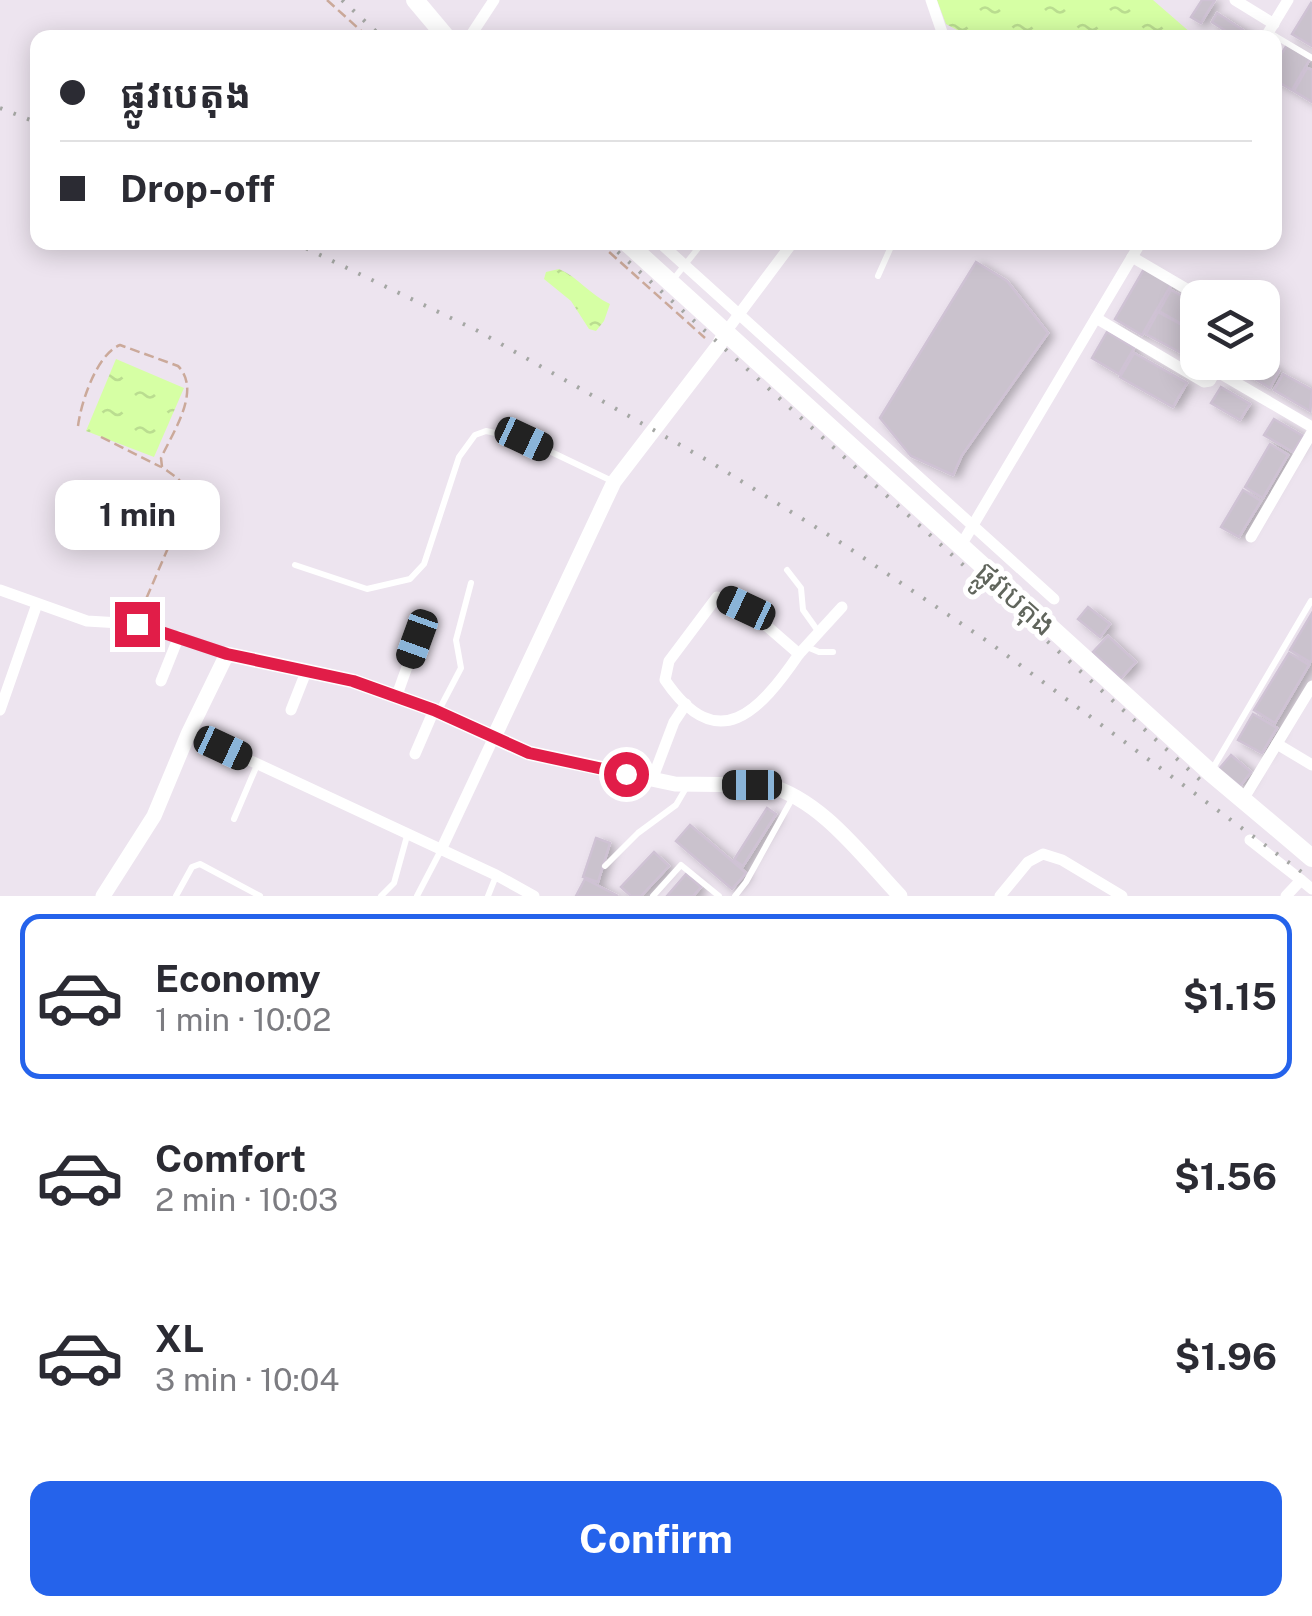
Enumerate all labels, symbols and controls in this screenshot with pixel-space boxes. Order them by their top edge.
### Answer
text: ផ្លូវបេតុង [120,72,251,117]
text: Drop-off [120,166,275,211]
map controls [1180,280,1280,380]
button: layers [1180,280,1280,380]
car [490,413,558,465]
callout: 1 min [54,479,220,549]
text: 1 min [99,496,176,533]
street label: ផ្លូវបេតុង [963,553,1063,650]
car [712,582,780,634]
route end [115,602,160,647]
car [393,606,441,672]
car [189,722,257,774]
route start [604,752,649,797]
car [722,770,782,800]
icon: car [35,952,125,1042]
text: Economy [155,956,321,1001]
text: $1.15 [1183,974,1277,1019]
text: 1 min · 10:02 [155,1001,331,1038]
icon: car [35,1132,125,1222]
text: Comfort [155,1136,306,1181]
text: $1.56 [1174,1154,1277,1199]
text: 2 min · 10:03 [155,1181,338,1218]
icon: car [35,1312,125,1402]
text: XL [155,1316,204,1361]
text: $1.96 [1175,1334,1277,1379]
text: 3 min · 10:04 [155,1361,339,1398]
button: Confirm [30,1481,1282,1596]

